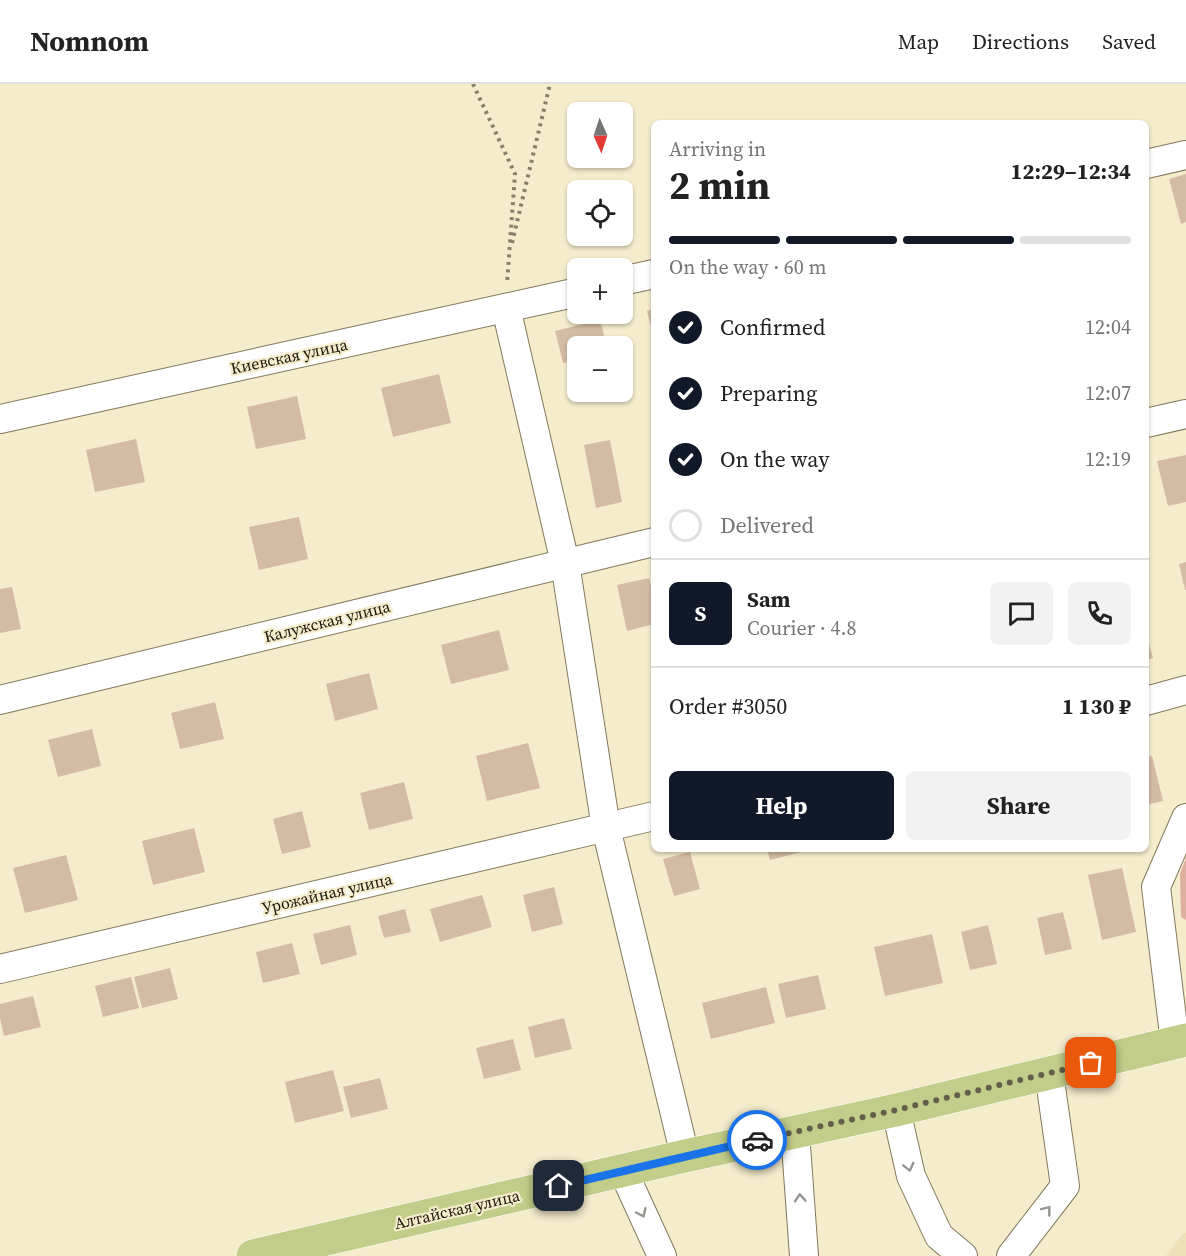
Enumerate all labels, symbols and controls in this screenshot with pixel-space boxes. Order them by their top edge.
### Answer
text: Nomnom [30,22,149,60]
text: Map [898,27,939,56]
text: Directions [972,27,1069,56]
text: Saved [1102,27,1156,56]
north arrow [567,102,633,168]
map controls [567,102,633,402]
text: Arriving in [669,135,766,163]
text: 12:29–12:34 [1011,156,1131,186]
text: 2 min [669,159,770,212]
button: locate [567,180,633,246]
text: On the way · 60 m [669,253,826,281]
button: + [567,258,633,324]
icon: check [669,311,702,344]
text: Confirmed [720,312,825,342]
text: 12:04 [1085,313,1131,341]
street label: Киевская улица [229,333,350,379]
button: − [567,336,633,402]
icon: check [669,377,702,410]
text: Preparing [720,378,817,408]
text: 12:07 [1085,379,1131,407]
icon: check [669,443,702,476]
text: On the way [720,444,829,474]
text: 12:19 [1085,445,1131,473]
text: Delivered [720,510,814,540]
button: chat [990,582,1053,645]
button: phone [1068,582,1131,645]
text: Sam [747,584,791,614]
street label: Калужская улица [262,594,393,647]
text: S [695,598,706,628]
text: Courier · 4.8 [747,614,856,642]
text: Order #3050 [669,691,787,721]
text: 1 130 ₽ [1062,691,1131,721]
button: Help [669,771,894,840]
button: Share [906,771,1131,840]
street label: Урожайная улица [260,867,395,919]
pin [1065,1037,1116,1088]
icon: bag [1074,1046,1107,1079]
courier [727,1110,787,1170]
icon: car [741,1124,774,1157]
pin [533,1160,584,1211]
one-way arrow [901,1162,914,1172]
icon: home [542,1169,575,1202]
street label: Алтайская улица [392,1184,523,1234]
one-way arrow [793,1193,806,1202]
one-way arrow [1039,1205,1050,1216]
one-way arrow [635,1207,647,1218]

